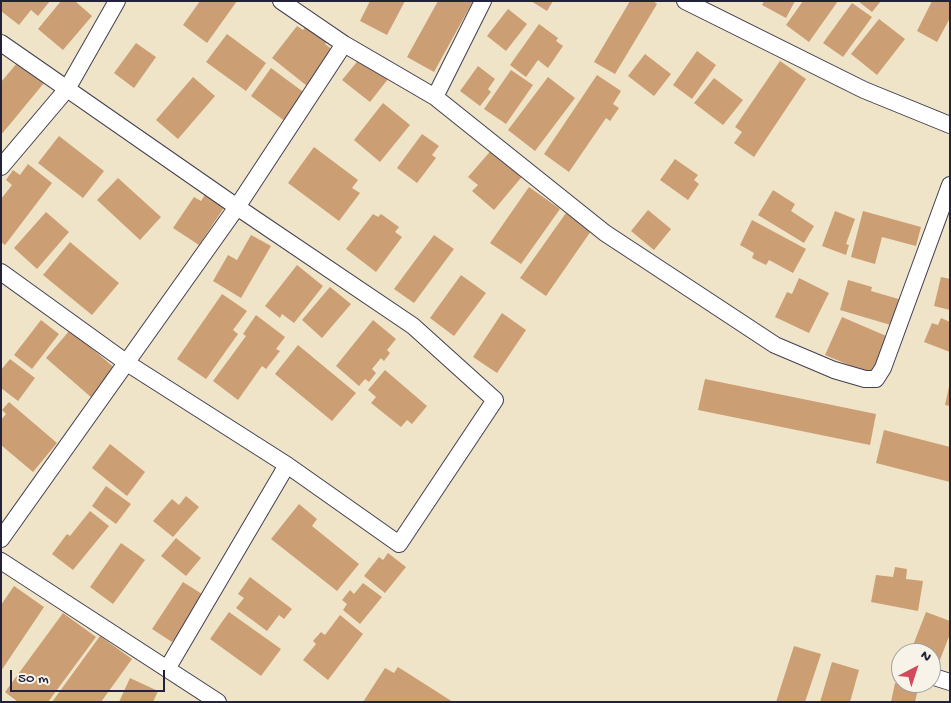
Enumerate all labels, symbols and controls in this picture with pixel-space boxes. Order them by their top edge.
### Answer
north arrow [891,643,941,693]
text: N [916,647,934,666]
scale bar [12,660,168,692]
text: 50 m [18,670,49,688]

